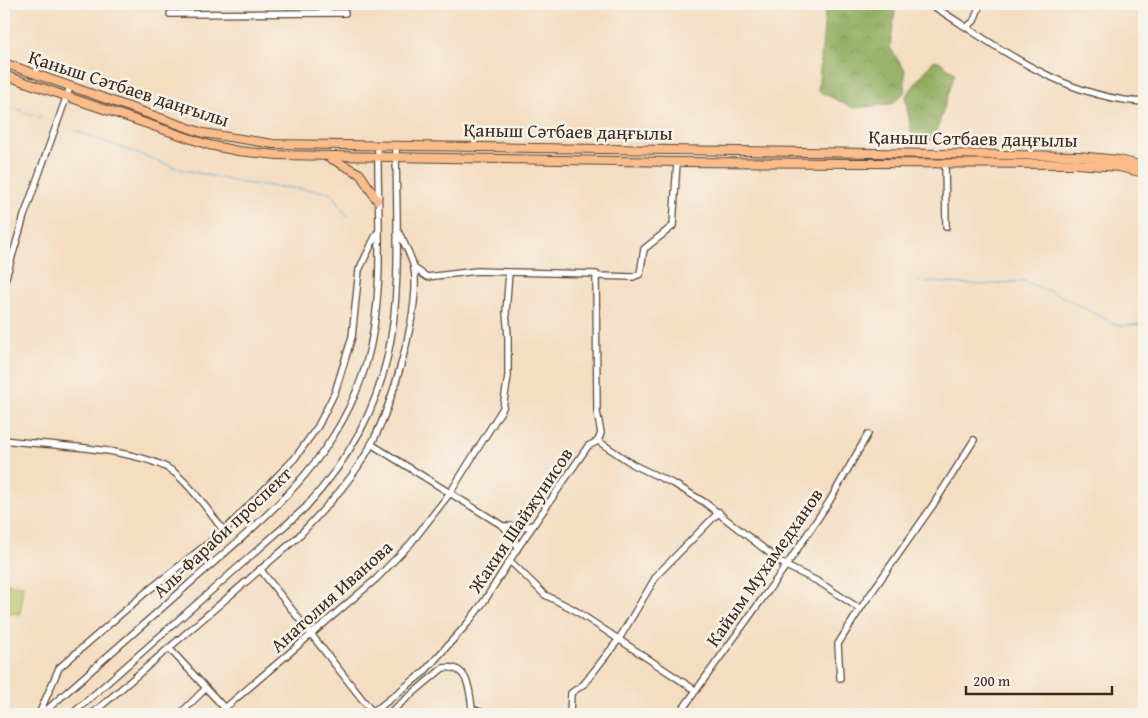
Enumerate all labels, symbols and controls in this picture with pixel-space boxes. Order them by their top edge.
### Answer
street label: Қаныш Сәтбаев даңғылы [25,42,233,134]
street label: Қаныш Сәтбаев даңғылы [463,115,673,147]
street label: Қаныш Сәтбаев даңғылы [868,122,1078,154]
street label: Жакия Шайжунисов [460,441,579,599]
street label: Аль-Фараби проспект [146,459,298,604]
street label: Кайым Мухамедханов [699,482,829,652]
street label: Анатолия Иванова [264,533,398,659]
scale bar [966,663,1112,695]
text: 200 m [973,670,1011,691]

